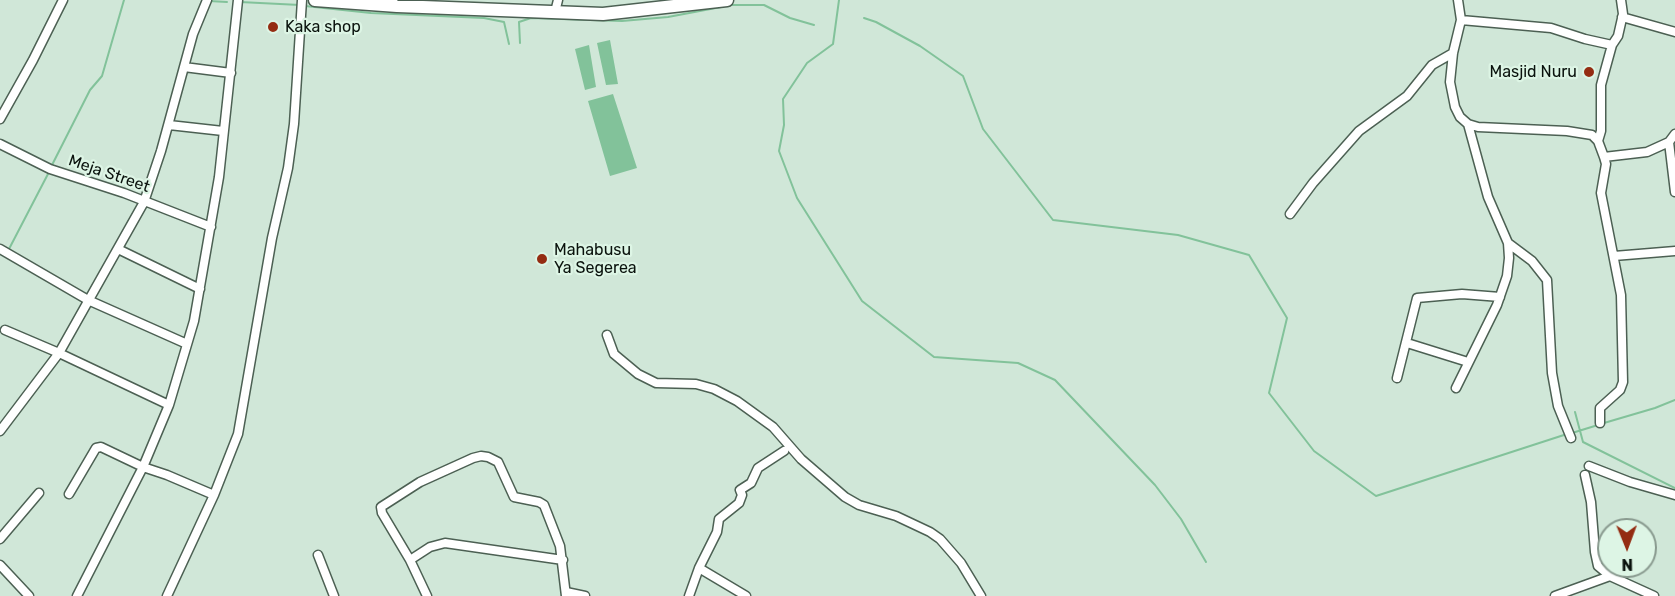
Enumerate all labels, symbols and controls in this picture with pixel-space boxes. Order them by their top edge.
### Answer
place label: Kaka shop [285,17,361,37]
marker: Kaka shop [266,20,280,34]
place label: Masjid Nuru [1489,62,1577,82]
marker: Masjid Nuru [1582,65,1596,79]
street label: Meja Street [66,151,152,197]
place label: Mahabusu Ya Segerea [554,240,637,278]
marker: Mahabusu Ya Segerea [535,252,549,266]
north arrow [1597,518,1657,578]
text: N [1621,555,1633,574]

